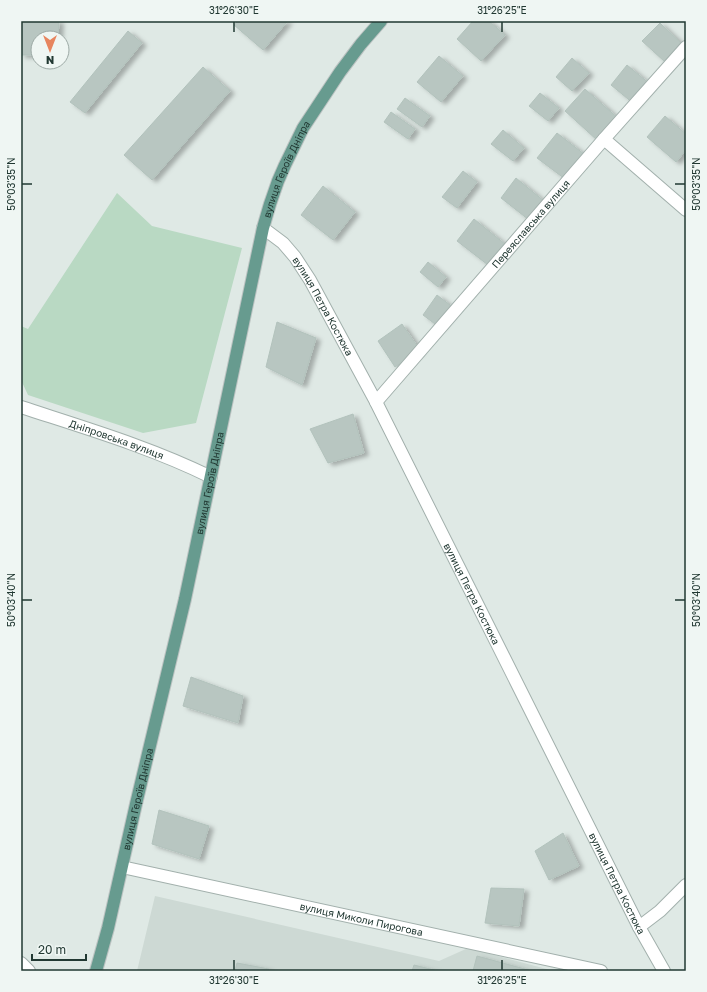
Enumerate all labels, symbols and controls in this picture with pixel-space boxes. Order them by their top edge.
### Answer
text: 31°26'30"E [209,4,259,16]
text: 31°26'25"E [477,4,527,16]
north arrow [30,30,70,70]
text: N [46,54,54,67]
street label: вулиця Героїв Дніпра [260,118,312,219]
text: 50°03'35"N [5,157,17,211]
text: 50°03'35"N [690,157,702,211]
street label: Переяславська вулиця [489,177,572,270]
street label: вулиця Петра Костюка [290,254,356,358]
street label: Дніпровська вулиця [68,417,166,461]
street label: вулиця Героїв Дніпра [193,431,226,535]
street label: вулиця Петра Костюка [442,541,502,646]
text: 50°03'40"N [5,573,17,627]
text: 50°03'40"N [690,573,702,627]
street label: вулиця Героїв Дніпра [120,747,155,851]
street label: вулиця Петра Костюка [587,831,648,936]
street label: вулиця Миколи Пирогова [299,900,424,938]
scale bar [32,936,86,962]
text: 20 m [38,942,66,957]
text: 31°26'30"E [209,974,259,986]
text: 31°26'25"E [477,974,527,986]

